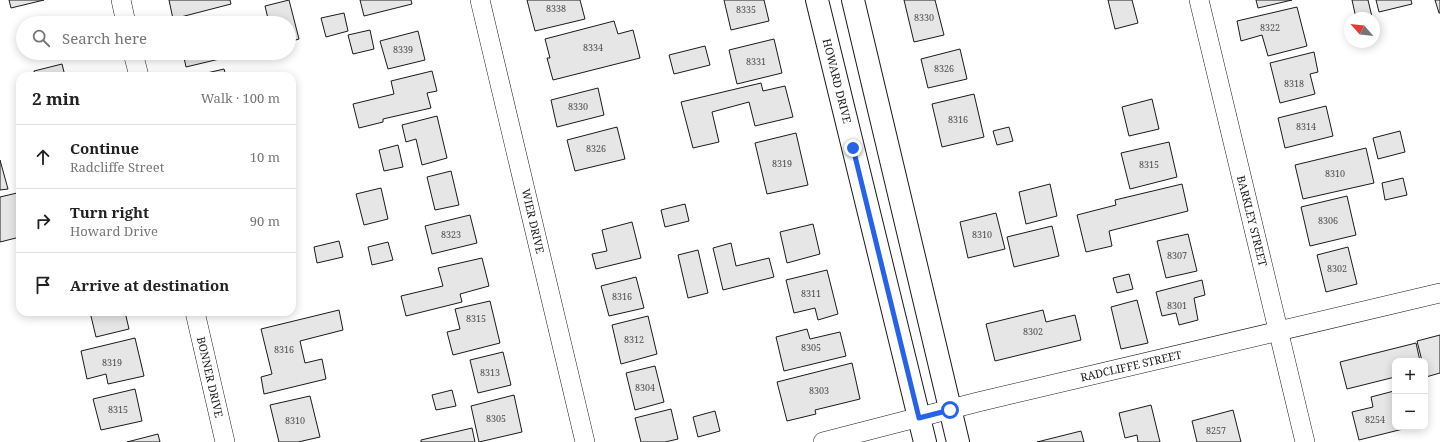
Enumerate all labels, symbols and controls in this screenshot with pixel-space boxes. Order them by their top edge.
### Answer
house number: 8338 [546,2,566,15]
house number: 8335 [736,3,756,16]
house number: 8330 [914,11,934,24]
north arrow [1344,12,1380,48]
search box [16,16,296,60]
house number: 8322 [1260,21,1280,34]
icon: search [30,27,52,49]
text: Search here [62,28,147,48]
street label: HOWARD DRIVE [820,37,855,125]
house number: 8334 [583,41,603,54]
house number: 8339 [393,43,413,56]
house number: 8331 [746,55,766,68]
house number: 8326 [934,62,954,75]
house number: 8318 [1284,77,1304,90]
text: 2 min [32,87,80,110]
text: Walk · 100 m [201,89,280,107]
house number: 8330 [568,100,588,113]
house number: 8316 [948,113,968,126]
house number: 8314 [1296,120,1316,133]
text: Continue [70,138,139,158]
route end [844,139,862,157]
house number: 8326 [586,142,606,155]
icon: ahead [32,146,54,168]
text: 10 m [250,148,280,166]
house number: 8319 [772,157,792,170]
text: Radcliffe Street [70,158,164,176]
house number: 8315 [1139,158,1159,171]
house number: 8310 [1325,167,1345,180]
street label: BARKLEY STREET [1234,174,1271,268]
street label: WIER DRIVE [519,187,548,255]
text: Turn right [70,202,149,222]
icon: right [32,210,54,232]
text: 90 m [250,212,280,230]
house number: 8306 [1318,214,1338,227]
text: Howard Drive [70,222,158,240]
house number: 8323 [441,228,461,241]
house number: 8310 [972,228,992,241]
house number: 8307 [1167,249,1187,262]
house number: 8302 [1327,262,1347,275]
icon: arrive [32,274,54,296]
text: Arrive at destination [70,275,229,295]
house number: 8311 [801,287,821,300]
house number: 8316 [612,290,632,303]
house number: 8301 [1167,299,1187,312]
house number: 8315 [466,312,486,325]
house number: 8302 [1023,325,1043,338]
house number: 8312 [624,333,644,346]
street label: BONNER DRIVE [194,335,227,419]
house number: 8305 [801,341,821,354]
house number: 8316 [274,343,294,356]
street label: RADCLIFFE STREET [1079,347,1183,384]
house number: 8319 [102,356,122,369]
map controls [1392,358,1428,430]
button: + [1392,358,1428,394]
house number: 8313 [480,366,500,379]
house number: 8304 [635,381,655,394]
house number: 8303 [809,384,829,397]
button: − [1392,394,1428,430]
route start [941,401,959,419]
house number: 8315 [108,403,128,416]
house number: 8305 [486,412,506,425]
house number: 8254 [1365,413,1385,426]
house number: 8310 [285,414,305,427]
house number: 8257 [1206,424,1226,437]

